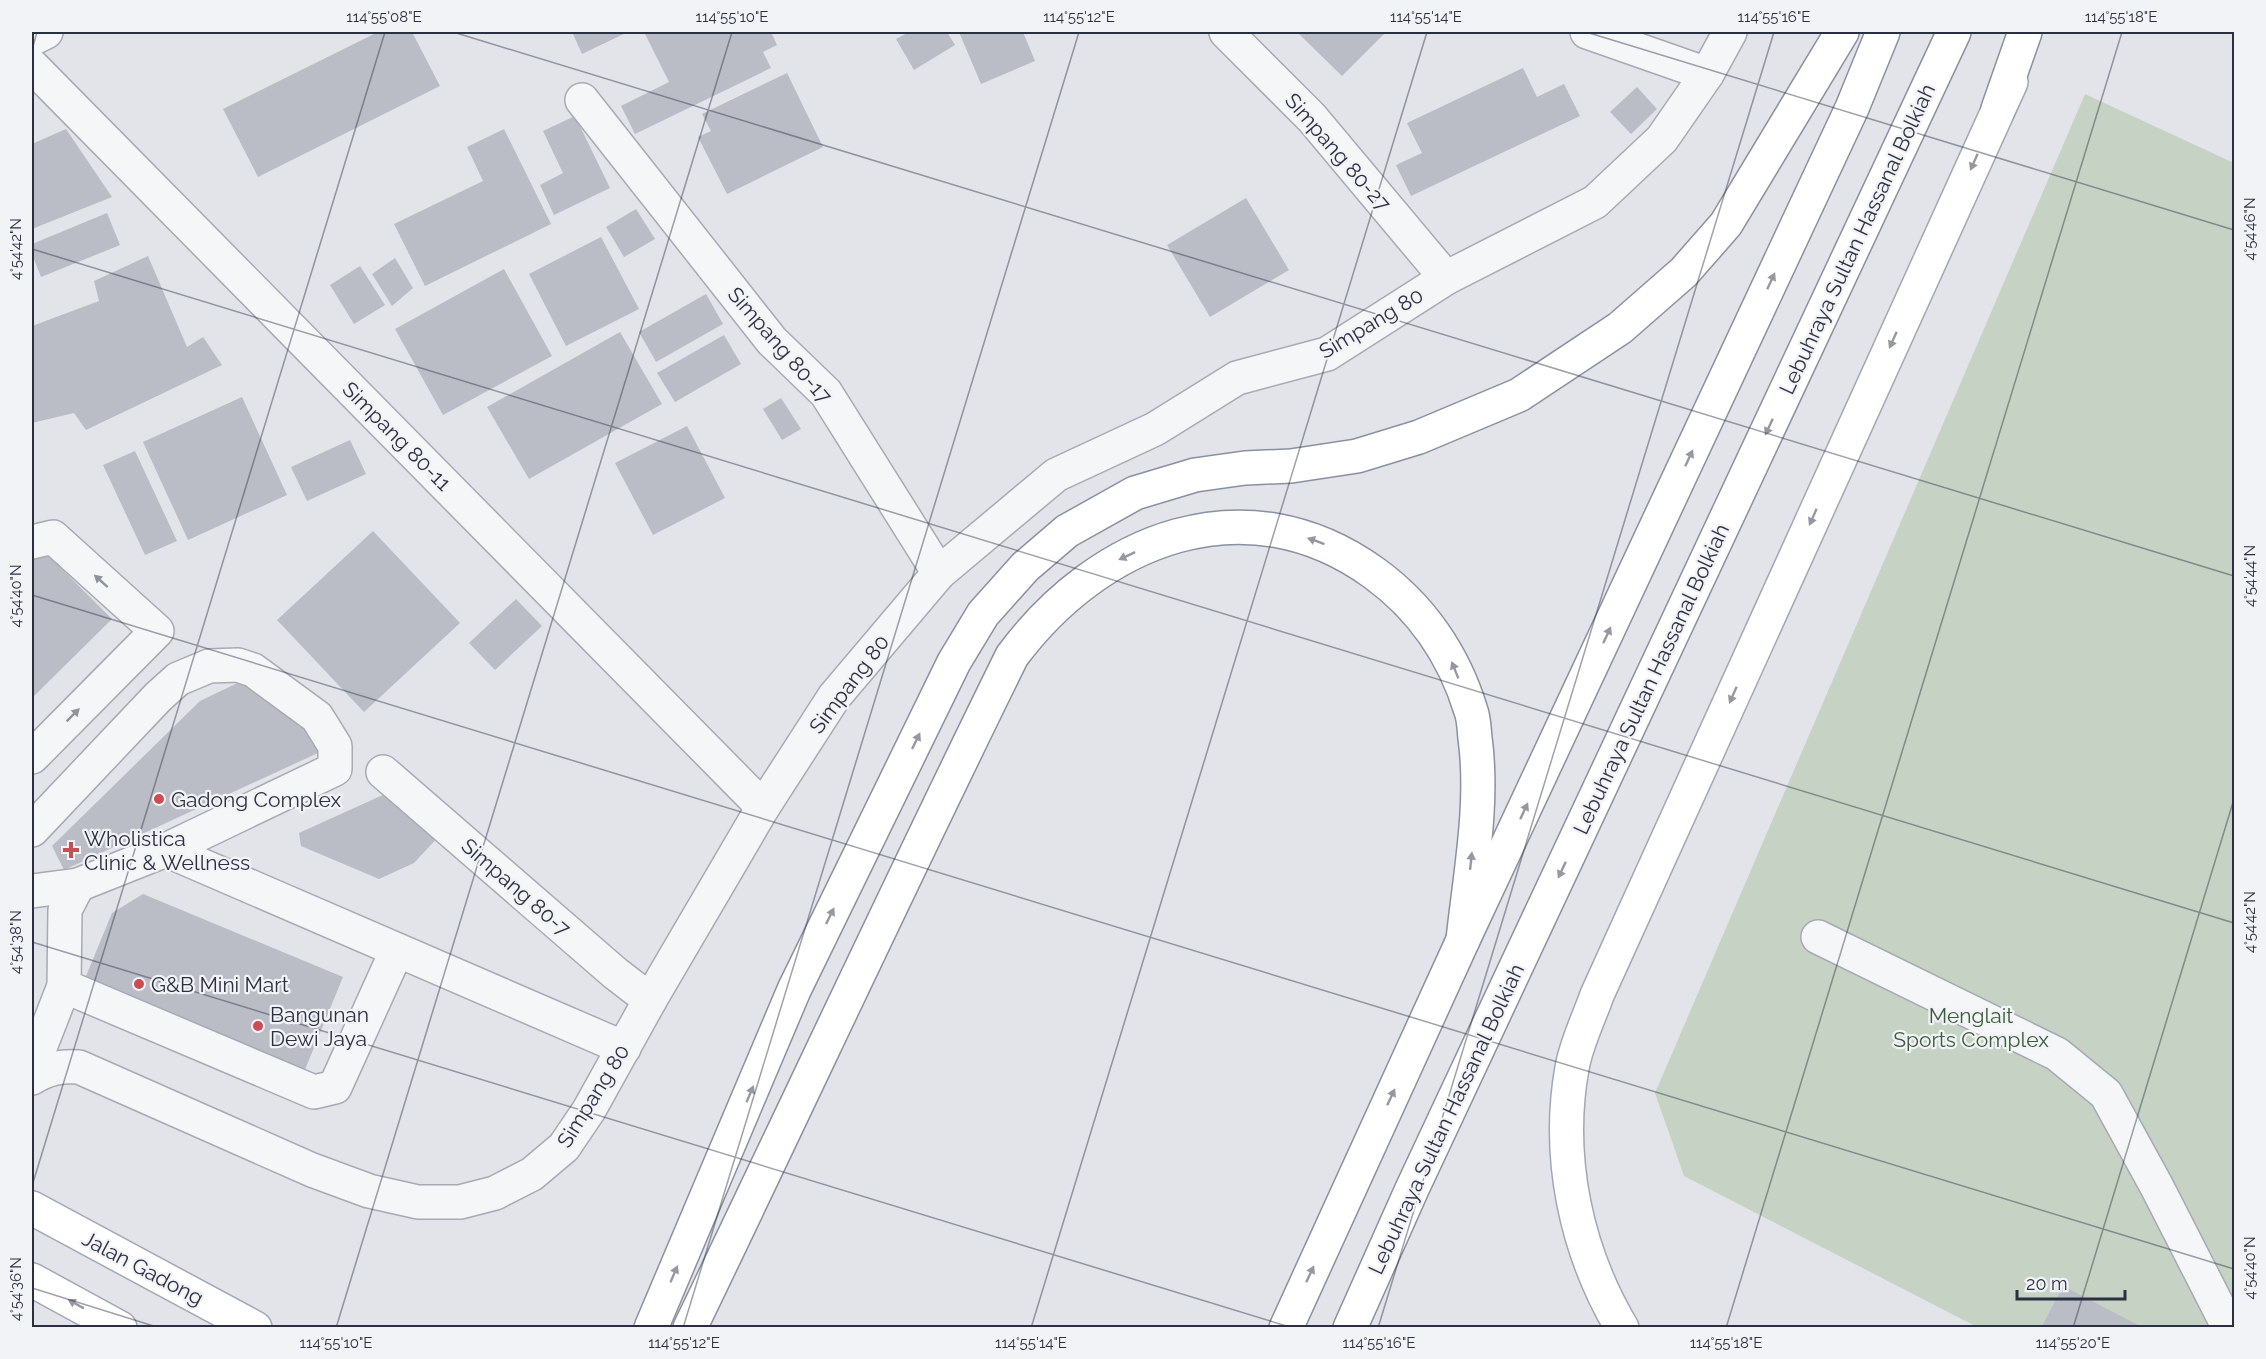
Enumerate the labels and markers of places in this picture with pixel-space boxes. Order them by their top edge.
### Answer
place label: Gadong Complex [171,787,341,812]
marker: Gadong Complex [152,792,166,806]
place label: Wholistica Clinic & Wellness [84,826,250,875]
marker: Wholistica Clinic & Wellness [62,841,80,859]
place label: G&B Mini Mart [151,972,289,997]
marker: G&B Mini Mart [132,977,146,991]
place label: Bangunan Dewi Jaya [270,1002,369,1051]
marker: Bangunan Dewi Jaya [251,1019,265,1033]

